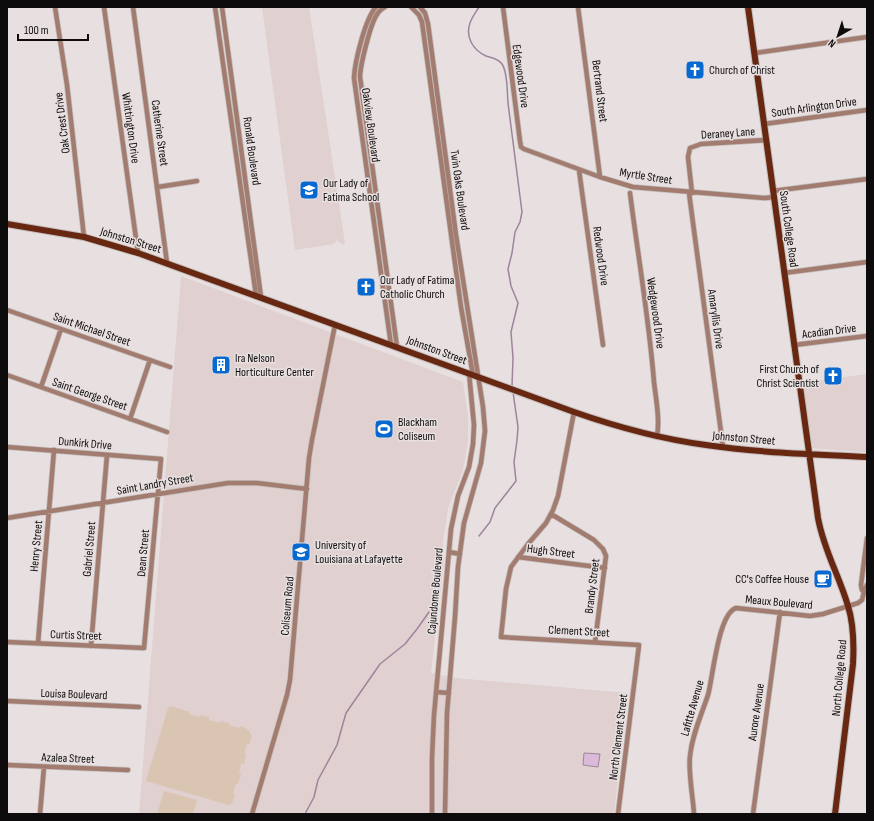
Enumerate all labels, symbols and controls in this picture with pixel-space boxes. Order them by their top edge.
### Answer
scale bar [18,16,88,42]
north arrow [818,16,858,56]
text: 100 m [24,23,49,38]
text: N [826,36,838,50]
street label: Edgewood Drive [509,43,532,109]
street label: Bertrand Street [588,59,611,123]
church icon: Church of Christ [684,59,706,81]
place label: Church of Christ [709,63,775,78]
street label: Oakview Boulevard [358,87,383,163]
street label: Oak Crest Drive [51,91,74,154]
street label: Whittington Drive [118,92,143,165]
street label: South Arlington Drive [771,94,858,121]
street label: Catherine Street [147,99,172,167]
street label: Ronald Boulevard [239,116,264,186]
street label: Deraney Lane [701,124,756,143]
street label: Twin Oaks Boulevard [446,149,473,231]
street label: Myrtle Street [618,165,674,188]
place label: Our Lady of Fatima School [323,176,379,205]
school or university icon: Our Lady of Fatima School [298,179,320,201]
street label: South College Road [776,190,801,268]
street label: Johnston Street [98,224,163,257]
street label: Redwood Drive [589,225,612,287]
place label: Our Lady of Fatima Catholic Church [380,273,455,302]
church icon: Our Lady of Fatima Catholic Church [355,276,377,298]
street label: Wedgewood Drive [643,277,668,350]
street label: Amaryllis Drive [704,287,727,350]
street label: Saint Michael Street [51,309,133,350]
street label: Acadian Drive [800,321,857,342]
street label: Johnston Street [404,332,469,368]
place label: Ira Nelson Horticulture Center [235,351,314,380]
building icon: Ira Nelson Horticulture Center [210,354,232,376]
place label: First Church of Christ Scientist [756,362,820,391]
church icon: First Church of Christ Scientist [822,365,844,387]
street label: Saint George Street [50,375,130,414]
place label: Blackham Coliseum [398,415,437,444]
sports icon: Blackham Coliseum [373,418,395,440]
street label: Johnston Street [711,428,776,449]
street label: Dunkirk Drive [58,434,113,453]
street label: Saint Landry Street [116,470,195,499]
street label: Henry Street [27,519,46,572]
street label: Gabriel Street [80,520,99,577]
street label: Dean Street [134,528,153,577]
place label: University of Louisiana at Lafayette [315,538,403,567]
school or university icon: University of Louisiana at Lafayette [290,541,312,563]
street label: Hugh Street [526,541,576,562]
street label: Cajundome Boulevard [424,547,447,635]
street label: Brandy Street [582,557,603,614]
cafe icon: CC's Coffee House [812,568,834,590]
place label: CC's Coffee House [735,572,809,587]
street label: Coliseum Road [277,576,298,636]
street label: Meaux Boulevard [745,592,813,613]
street label: Clement Street [548,622,610,641]
street label: Curtis Street [50,627,102,644]
street label: North College Road [829,639,850,717]
street label: Lafitte Avenue [677,678,708,738]
street label: Aurore Avenue [745,682,768,743]
street label: Louisa Boulevard [40,686,108,703]
street label: North Clement Street [606,693,631,781]
street label: Azalea Street [40,750,95,767]

